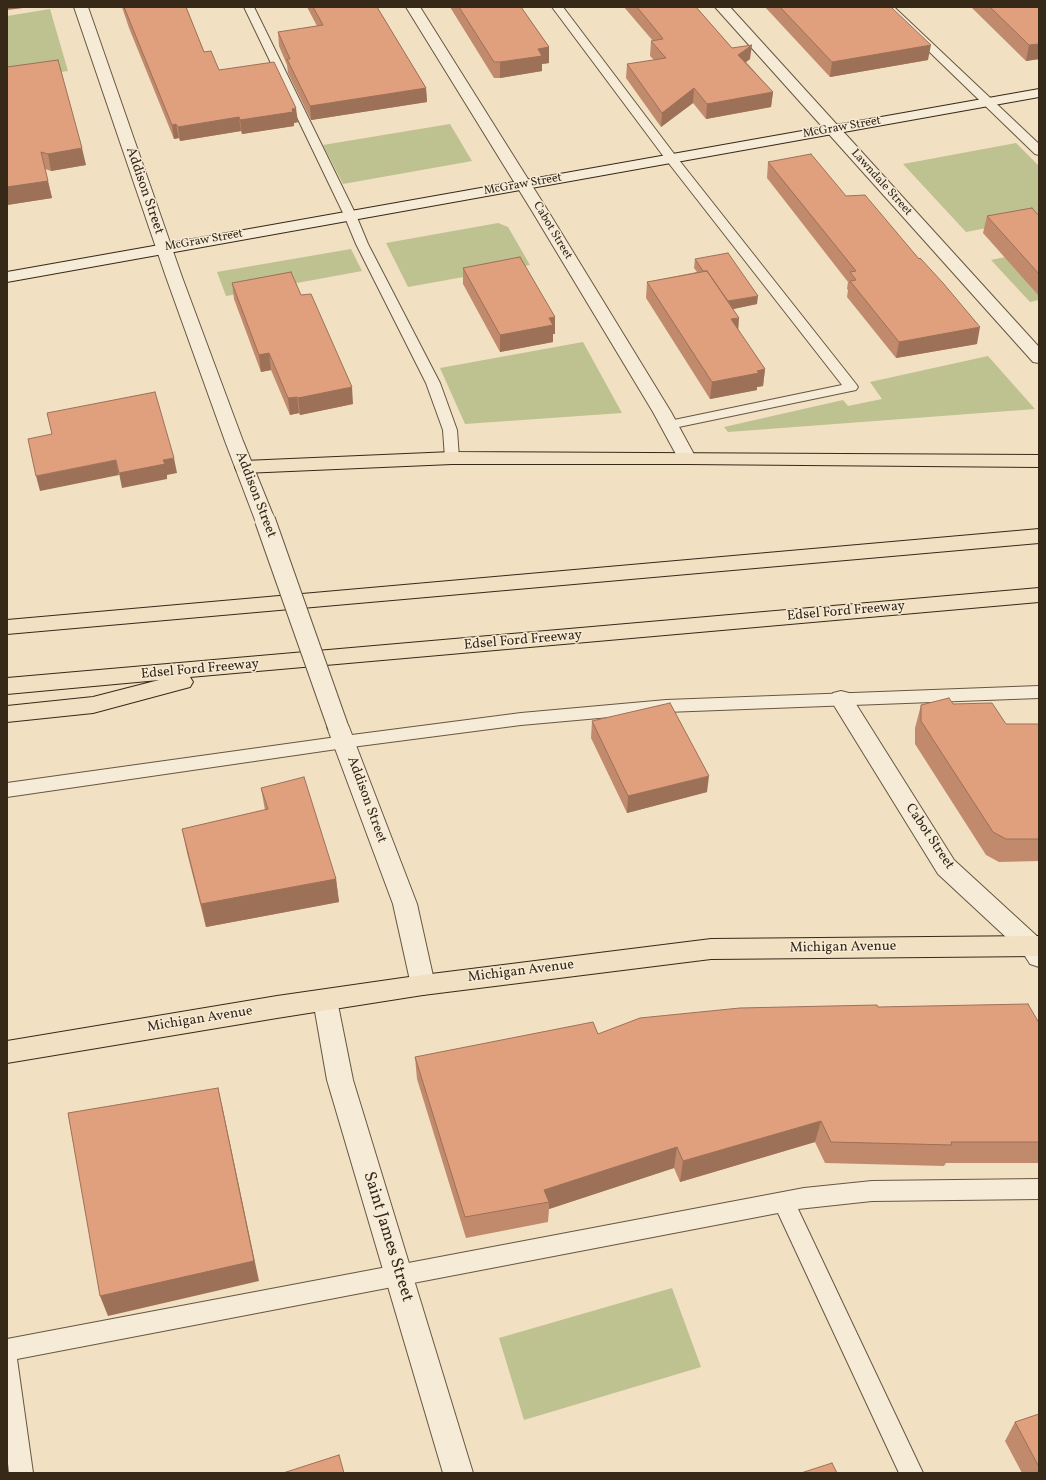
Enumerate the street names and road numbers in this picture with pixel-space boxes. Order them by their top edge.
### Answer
street label: McGraw Street [802,114,882,142]
street label: Addison Street [121,145,167,237]
street label: Lawndale Street [847,147,915,219]
street label: McGraw Street [483,171,563,199]
street label: Cabot Street [529,200,575,262]
street label: McGraw Street [164,227,244,255]
street label: Addison Street [231,450,279,540]
street label: Edsel Ford Freeway [786,598,906,626]
street label: Edsel Ford Freeway [463,627,583,655]
street label: Edsel Ford Freeway [140,656,260,684]
street label: Addison Street [343,754,389,846]
street label: Cabot Street [901,801,957,873]
street label: Michigan Avenue [789,939,897,957]
street label: Michigan Avenue [467,957,575,987]
street label: Michigan Avenue [146,1003,254,1037]
street label: Saint James Street [358,1170,416,1304]

